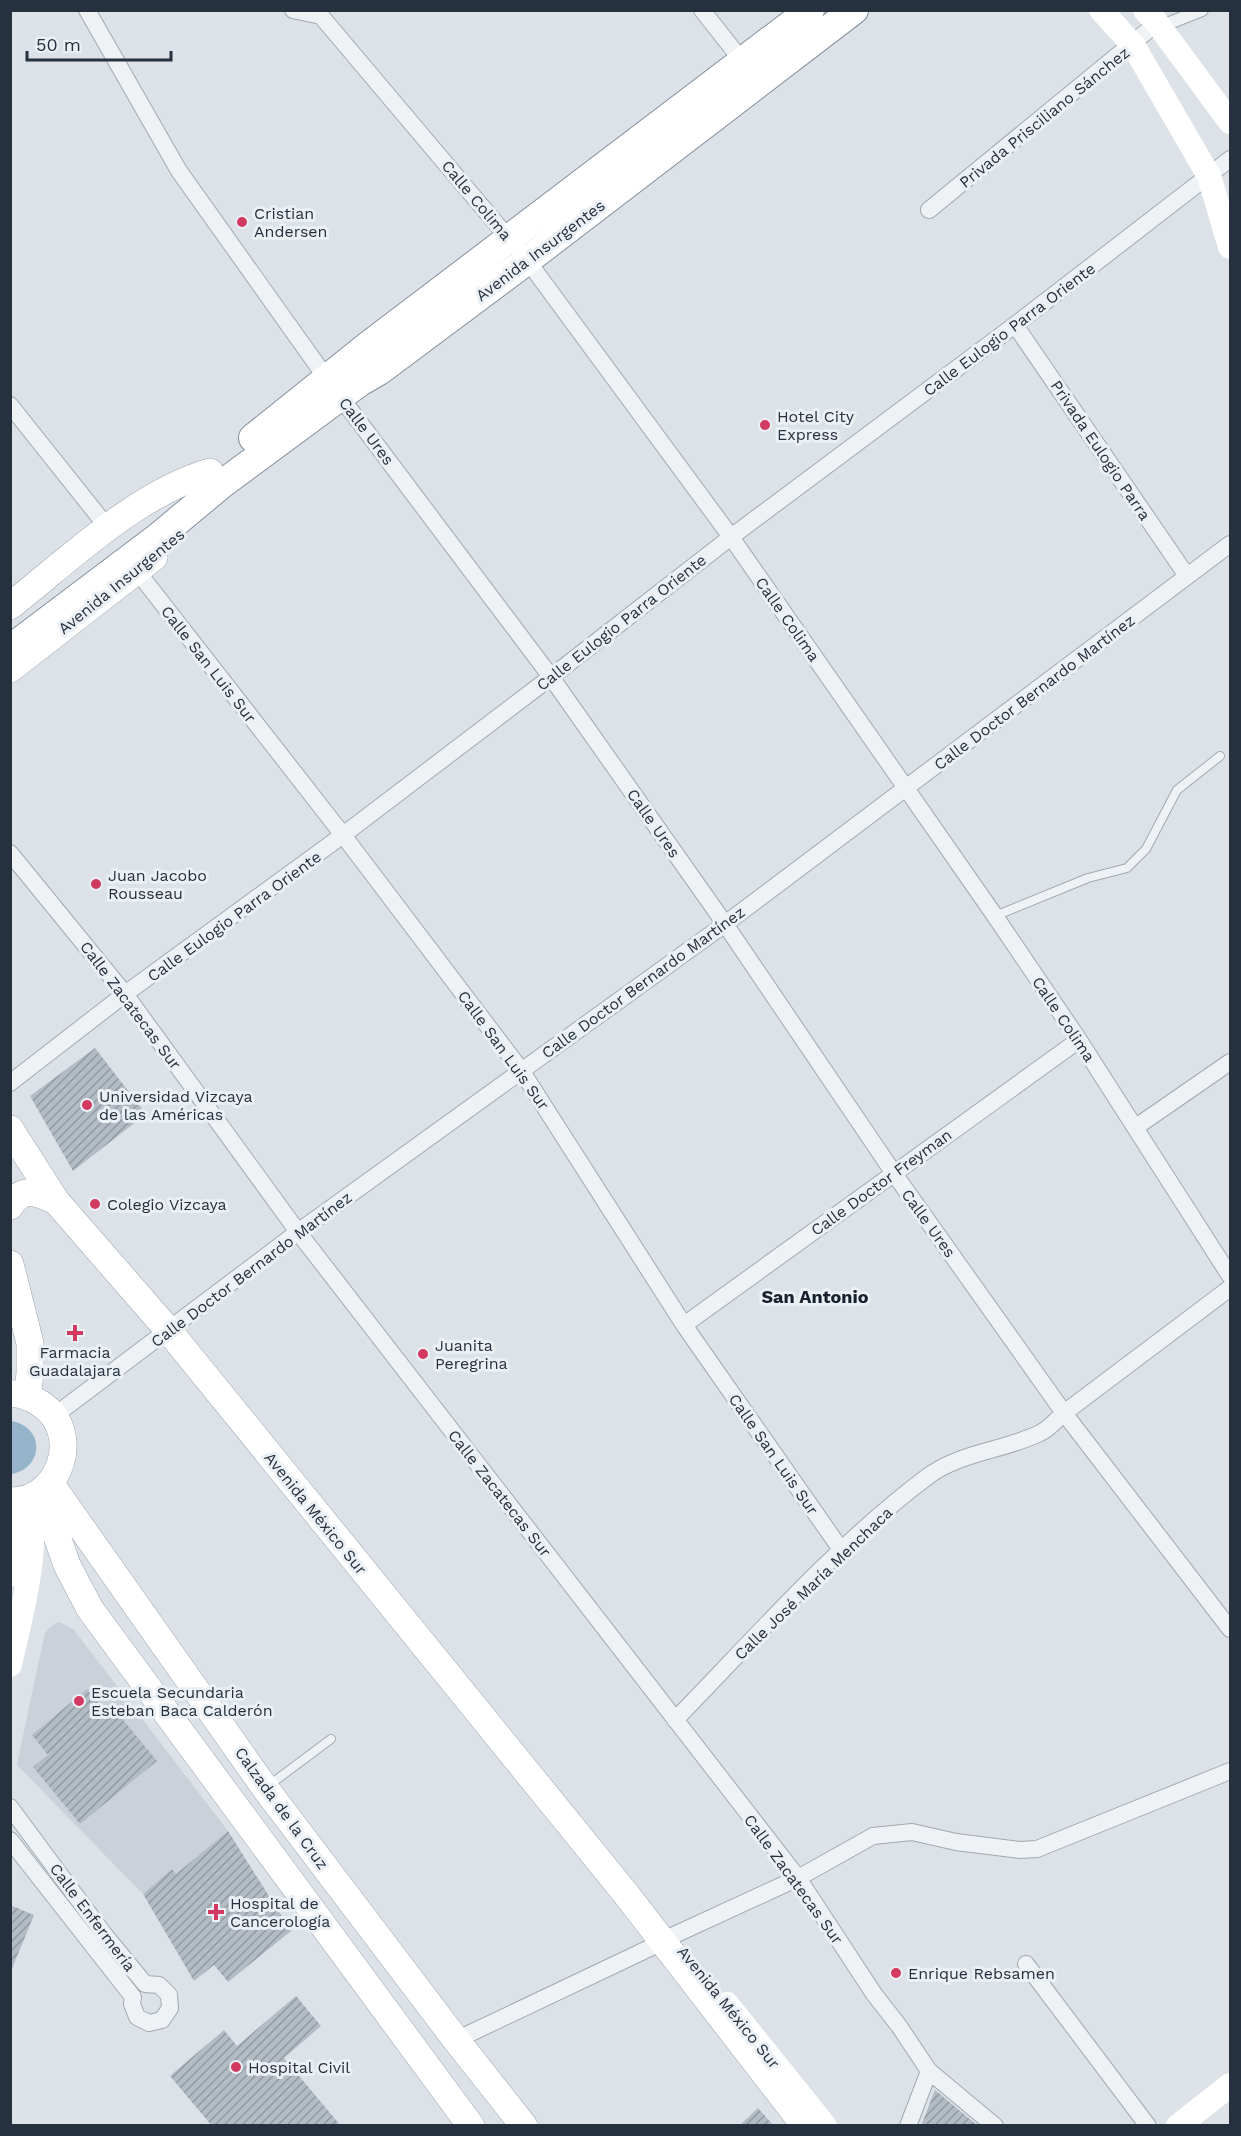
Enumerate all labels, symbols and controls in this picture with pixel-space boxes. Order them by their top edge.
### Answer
scale bar [27,24,171,62]
text: 50 m [36,34,81,55]
street label: Privada Prisciliano Sánchez [956,43,1133,192]
street label: Calle Colima [438,156,516,244]
street label: Avenida Insurgentes [472,196,609,305]
place label: Cristian Andersen [254,204,328,241]
marker: Cristian Andersen [235,215,249,229]
street label: Calle Eulogio Parra Oriente [920,259,1099,400]
street label: Privada Eulogio Parra [1047,377,1155,524]
street label: Calle Ures [335,394,398,469]
place label: Hotel City Express [777,407,855,444]
marker: Hotel City Express [758,418,772,432]
street label: Avenida Insurgentes [54,525,188,638]
street label: Calle Eulogio Parra Oriente [533,550,710,695]
street label: Calle Colima [752,573,824,665]
street label: Calle San Luis Sur [157,602,260,727]
street label: Calle Doctor Bernardo Martínez [930,611,1138,774]
street label: Calle Ures [623,785,684,861]
street label: Calle Eulogio Parra Oriente [144,847,325,986]
place label: Juan Jacobo Rousseau [108,866,207,903]
marker: Juan Jacobo Rousseau [89,877,103,891]
street label: Calle Doctor Bernardo Martínez [538,902,749,1062]
street label: Calle Zacatecas Sur [76,937,185,1074]
street label: Calle Colima [1028,973,1099,1065]
street label: Calle San Luis Sur [454,987,554,1114]
place label: Universidad Vizcaya de las Américas [99,1087,253,1124]
marker: Universidad Vizcaya de las Américas [80,1098,94,1112]
street label: Calle Doctor Freyman [807,1125,955,1240]
street label: Calle Ures [897,1185,960,1261]
street label: Calle Doctor Bernardo Martínez [147,1188,355,1351]
place label: Colegio Vizcaya [107,1195,227,1214]
marker: Colegio Vizcaya [88,1197,102,1211]
district label: San Antonio [762,1286,869,1307]
marker: Farmacia Guadalajara [68,1326,82,1340]
place label: Juanita Peregrina [435,1336,508,1373]
place label: Farmacia Guadalajara [29,1343,121,1380]
marker: Juanita Peregrina [416,1347,430,1361]
street label: Calle San Luis Sur [725,1390,823,1519]
street label: Calle Zacatecas Sur [444,1426,555,1561]
street label: Avenida México Sur [260,1448,371,1579]
street label: Calle José María Menchaca [731,1503,896,1664]
place label: Escuela Secundaria Esteban Baca Calderón [91,1683,273,1720]
marker: Escuela Secundaria Esteban Baca Calderón [72,1694,86,1708]
street label: Calzada de la Cruz [231,1743,332,1873]
street label: Calle Zacatecas Sur [740,1811,847,1948]
street label: Calle Enfermería [46,1859,140,1975]
place label: Hospital de Cancerología [230,1894,330,1931]
marker: Hospital de Cancerología [207,1903,225,1921]
street label: Avenida México Sur [673,1942,784,2073]
place label: Enrique Rebsamen [908,1964,1055,1983]
marker: Enrique Rebsamen [889,1966,903,1980]
place label: Hospital Civil [248,2058,350,2077]
marker: Hospital Civil [229,2060,243,2074]

